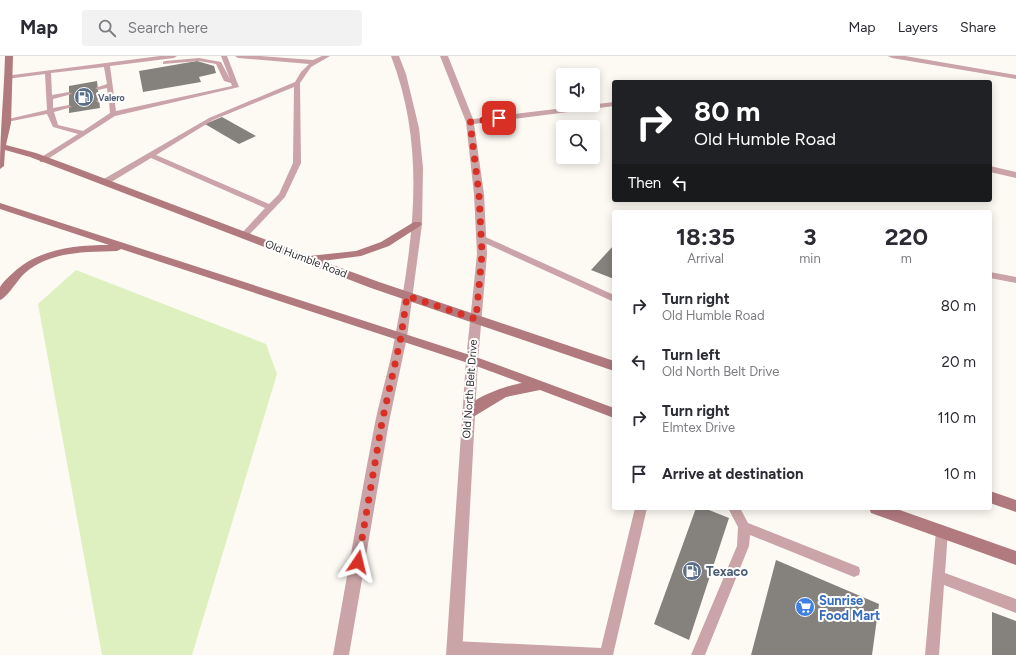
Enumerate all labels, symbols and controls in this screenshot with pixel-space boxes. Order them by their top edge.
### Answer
search box [82,10,362,46]
text: Map [20,16,58,39]
icon: search [96,17,118,39]
text: Search here [128,19,208,37]
text: Map [848,19,876,36]
text: Layers [898,19,938,36]
text: Share [960,19,996,36]
map controls [556,68,600,164]
button: sound [556,68,600,112]
fuel station icon: Valero [73,86,95,108]
place label: Valero [98,92,125,103]
text: 80 m [694,94,760,128]
icon: right [628,96,680,148]
pin [482,101,516,135]
icon: arrive [488,107,510,129]
button: search [556,120,600,164]
text: Old Humble Road [694,128,836,150]
icon: left [669,172,691,194]
text: Then [628,174,661,192]
text: 18:35 [676,222,735,251]
text: 3 [803,222,817,251]
text: 220 [885,222,928,251]
street label: Old Humble Road [263,237,349,281]
text: Arrival [687,251,724,266]
text: min [799,251,821,266]
text: m [901,251,912,266]
text: Turn right [662,290,730,308]
icon: right [628,295,650,317]
text: 80 m [941,297,976,315]
text: Old Humble Road [662,308,765,323]
street label: Old North Belt Drive [460,339,480,439]
text: Turn left [662,346,720,364]
icon: left [628,351,650,373]
text: 20 m [942,353,976,371]
text: Old North Belt Drive [662,364,779,379]
text: Turn right [662,402,730,420]
icon: right [628,407,650,429]
text: 110 m [938,409,976,427]
text: Elmtex Drive [662,420,735,435]
icon: arrive [628,463,650,485]
text: Arrive at destination [662,465,803,483]
text: 10 m [944,465,976,483]
position arrow [337,541,379,583]
fuel station icon: Texaco [681,560,703,582]
place label: Texaco [706,564,748,579]
place label: Sunrise Food Mart [819,593,880,623]
supermarket icon: Sunrise Food Mart [794,596,816,618]

